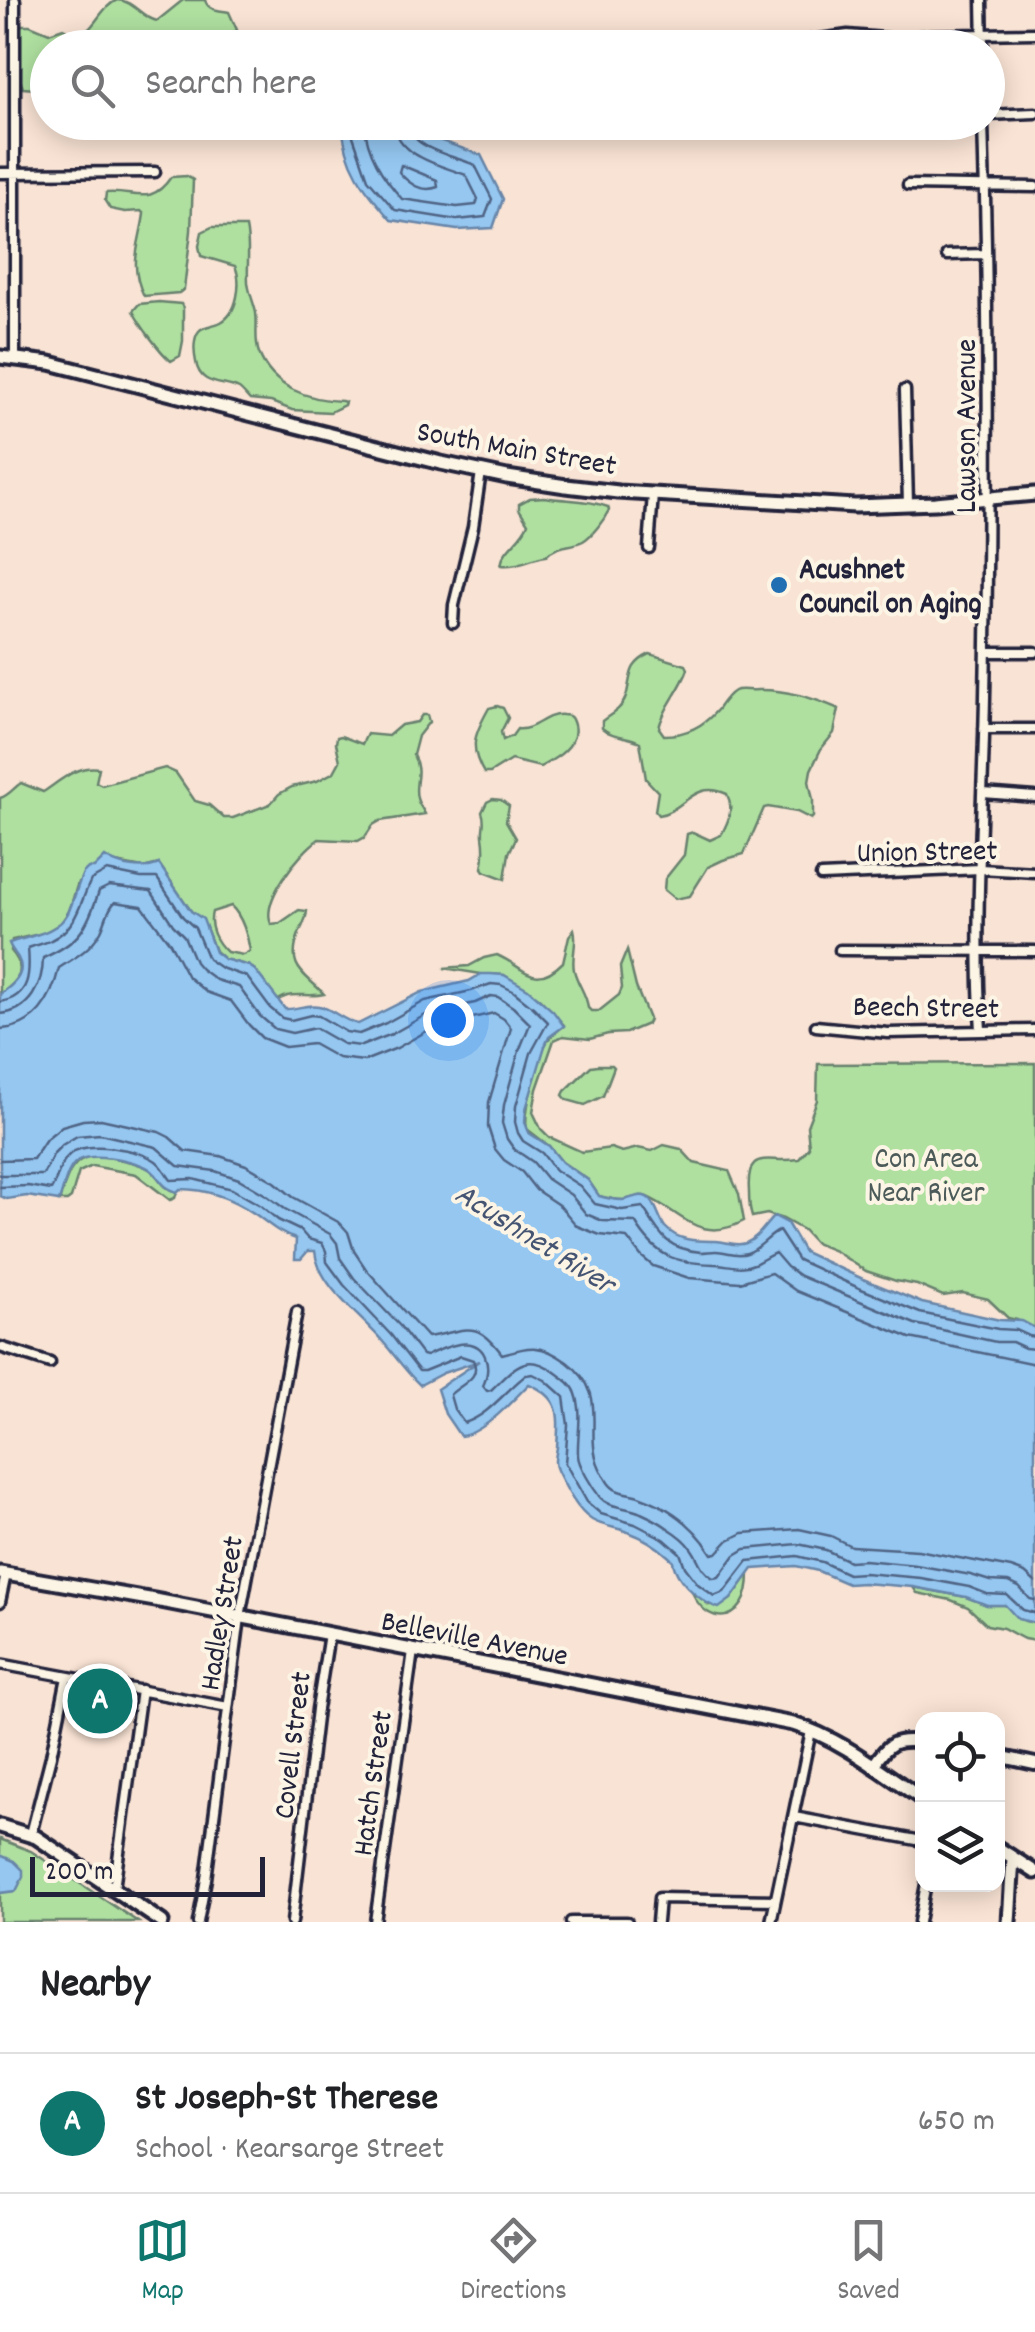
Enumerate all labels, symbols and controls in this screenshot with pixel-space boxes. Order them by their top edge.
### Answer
search box [30,30,1005,140]
icon: search [65,58,120,113]
text: Search here [145,58,317,113]
street label: Lawson Avenue [948,339,991,513]
street label: South Main Street [413,413,619,490]
place label: Acushnet Council on Aging [799,551,982,628]
marker: Acushnet Council on Aging [768,574,790,596]
street label: Union Street [856,832,998,877]
street label: Beech Street [852,988,999,1033]
your location [423,995,474,1046]
park label: Con Area Near River [867,1140,985,1217]
water label: Acushnet River [444,1174,625,1310]
street label: Hadley Street [191,1533,258,1694]
street label: Belleville Avenue [377,1602,571,1681]
pin: A [68,1664,132,1738]
street label: Covell Street [265,1670,326,1822]
street label: Hatch Street [344,1708,407,1859]
map controls [915,1712,1005,1892]
button: locate [915,1712,1005,1802]
button: layers [915,1802,1005,1892]
scale bar [30,1852,265,1896]
text: 200 m [45,1854,113,1894]
text: Nearby [40,1957,150,2017]
text: St Joseph-St Therese [135,2073,438,2128]
text: A [64,2100,81,2146]
text: 650 m [918,2100,995,2146]
text: School · Kearsarge Street [135,2128,444,2174]
tab: Map [135,2213,190,2313]
tab: Directions [461,2213,567,2313]
tab: Saved [837,2213,900,2313]

